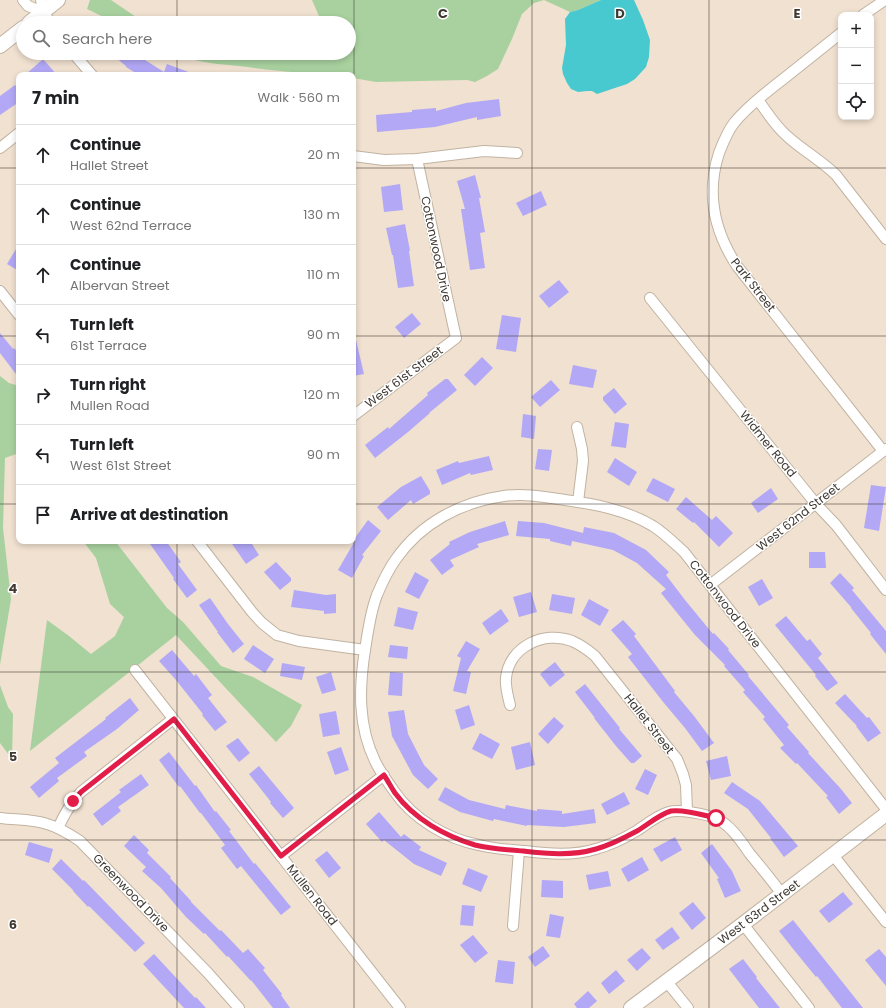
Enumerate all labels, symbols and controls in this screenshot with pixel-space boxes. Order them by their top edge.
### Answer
text: C [438,4,448,23]
text: D [615,4,625,23]
text: E [793,4,801,23]
map controls [838,12,874,120]
button: + [838,12,874,48]
search box [16,16,356,60]
icon: search [30,27,52,49]
text: Search here [62,28,152,49]
button: − [838,48,874,84]
button: locate [838,84,874,120]
text: 7 min [32,86,79,110]
text: Walk · 560 m [257,88,340,107]
text: Continue [70,134,141,155]
icon: ahead [32,144,54,166]
text: 20 m [307,145,340,164]
text: Hallet Street [70,156,149,175]
text: Continue [70,194,141,215]
street label: Cottonwood Drive [417,194,456,303]
icon: ahead [32,204,54,226]
text: 130 m [303,205,340,224]
text: West 62nd Terrace [70,216,192,235]
text: Continue [70,254,141,275]
street label: Park Street [727,254,780,315]
icon: ahead [32,264,54,286]
text: 110 m [307,265,340,284]
text: Albervan Street [70,276,170,295]
text: Turn left [70,314,134,335]
icon: left [32,324,54,346]
text: 90 m [307,325,340,344]
text: 61st Terrace [70,336,147,355]
street label: West 61st Street [361,342,446,412]
text: Turn right [70,374,146,395]
icon: right [32,384,54,406]
text: 120 m [303,385,340,404]
text: Mullen Road [70,396,150,415]
street label: Widmer Road [736,407,801,481]
text: Turn left [70,434,134,455]
icon: left [32,444,54,466]
text: 90 m [307,445,340,464]
text: West 61st Street [70,456,171,475]
street label: West 62nd Street [752,479,843,555]
icon: arrive [32,504,54,526]
text: Arrive at destination [70,504,228,525]
street label: Cottonwood Drive [686,556,765,651]
text: 4 [9,579,18,598]
street label: Hallet Street [620,690,678,757]
text: 5 [9,747,17,766]
route end [64,792,82,810]
route start [707,809,725,827]
street label: Greenwood Drive [89,850,173,936]
street label: Mullen Road [283,861,342,929]
street label: West 63rd Street [714,875,803,948]
text: 6 [9,915,17,934]

